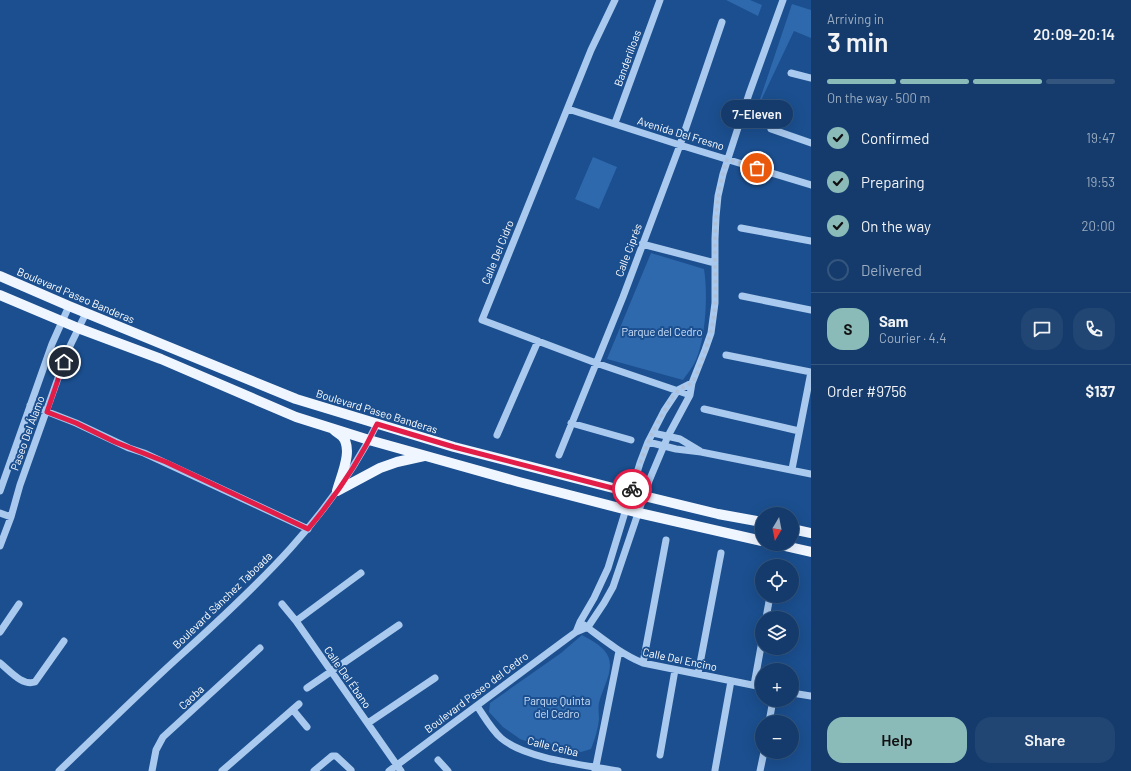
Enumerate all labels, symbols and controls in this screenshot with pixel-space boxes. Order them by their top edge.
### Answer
text: Arriving in [827,11,884,27]
text: 20:09–20:14 [1033,25,1115,43]
text: 3 min [827,26,888,57]
street label: Banderilloas [611,28,643,88]
text: On the way · 500 m [827,90,930,106]
callout: 7-Eleven [721,100,793,128]
text: 7-Eleven [732,106,782,122]
street label: Avenida Del Fresno [636,114,726,152]
icon: check [827,127,849,149]
text: Confirmed [861,129,929,147]
text: 19:47 [1086,130,1115,146]
pin [740,151,774,185]
icon: bag [746,157,768,179]
icon: check [827,171,849,193]
text: Preparing [861,173,925,191]
text: 19:53 [1086,174,1115,190]
icon: check [827,215,849,237]
text: On the way [861,217,931,235]
street label: Calle Del Cidro [478,218,516,286]
text: 20:00 [1082,218,1115,234]
street label: Calle Ciprés [612,222,644,278]
text: Delivered [861,261,922,279]
street label: Boulevard Paseo Banderas [15,264,137,326]
button: chat [1021,308,1063,350]
button: phone [1073,308,1115,350]
text: Sam [879,312,908,330]
text: S [844,320,852,338]
park label: Parque del Cedro [621,325,703,338]
text: Courier · 4.4 [879,330,947,346]
pin [47,345,81,379]
icon: home [53,351,75,373]
text: Order #9756 [827,382,907,400]
text: $137 [1086,382,1115,400]
street label: Boulevard Paseo Banderas [315,386,439,436]
street label: Paseo Del Álamo [7,394,47,472]
courier [612,469,652,509]
icon: bike [621,478,643,500]
north arrow [755,507,799,551]
map controls [755,507,799,759]
street label: Boulevard Sánchez Taboada [170,549,274,651]
button: locate [755,559,799,603]
button: layers [755,611,799,655]
street label: Calle Del Ébano [322,643,374,711]
street label: Calle Del Encino [642,645,718,673]
street label: Boulevard Paseo del Cedro [422,649,530,735]
button: + [755,663,799,707]
street label: Caoba [176,682,206,712]
park label: Parque Quinta del Cedro [524,694,590,720]
button: − [755,715,799,759]
button: Help [827,717,967,763]
button: Share [975,717,1115,763]
street label: Calle Ceiba [526,733,580,759]

